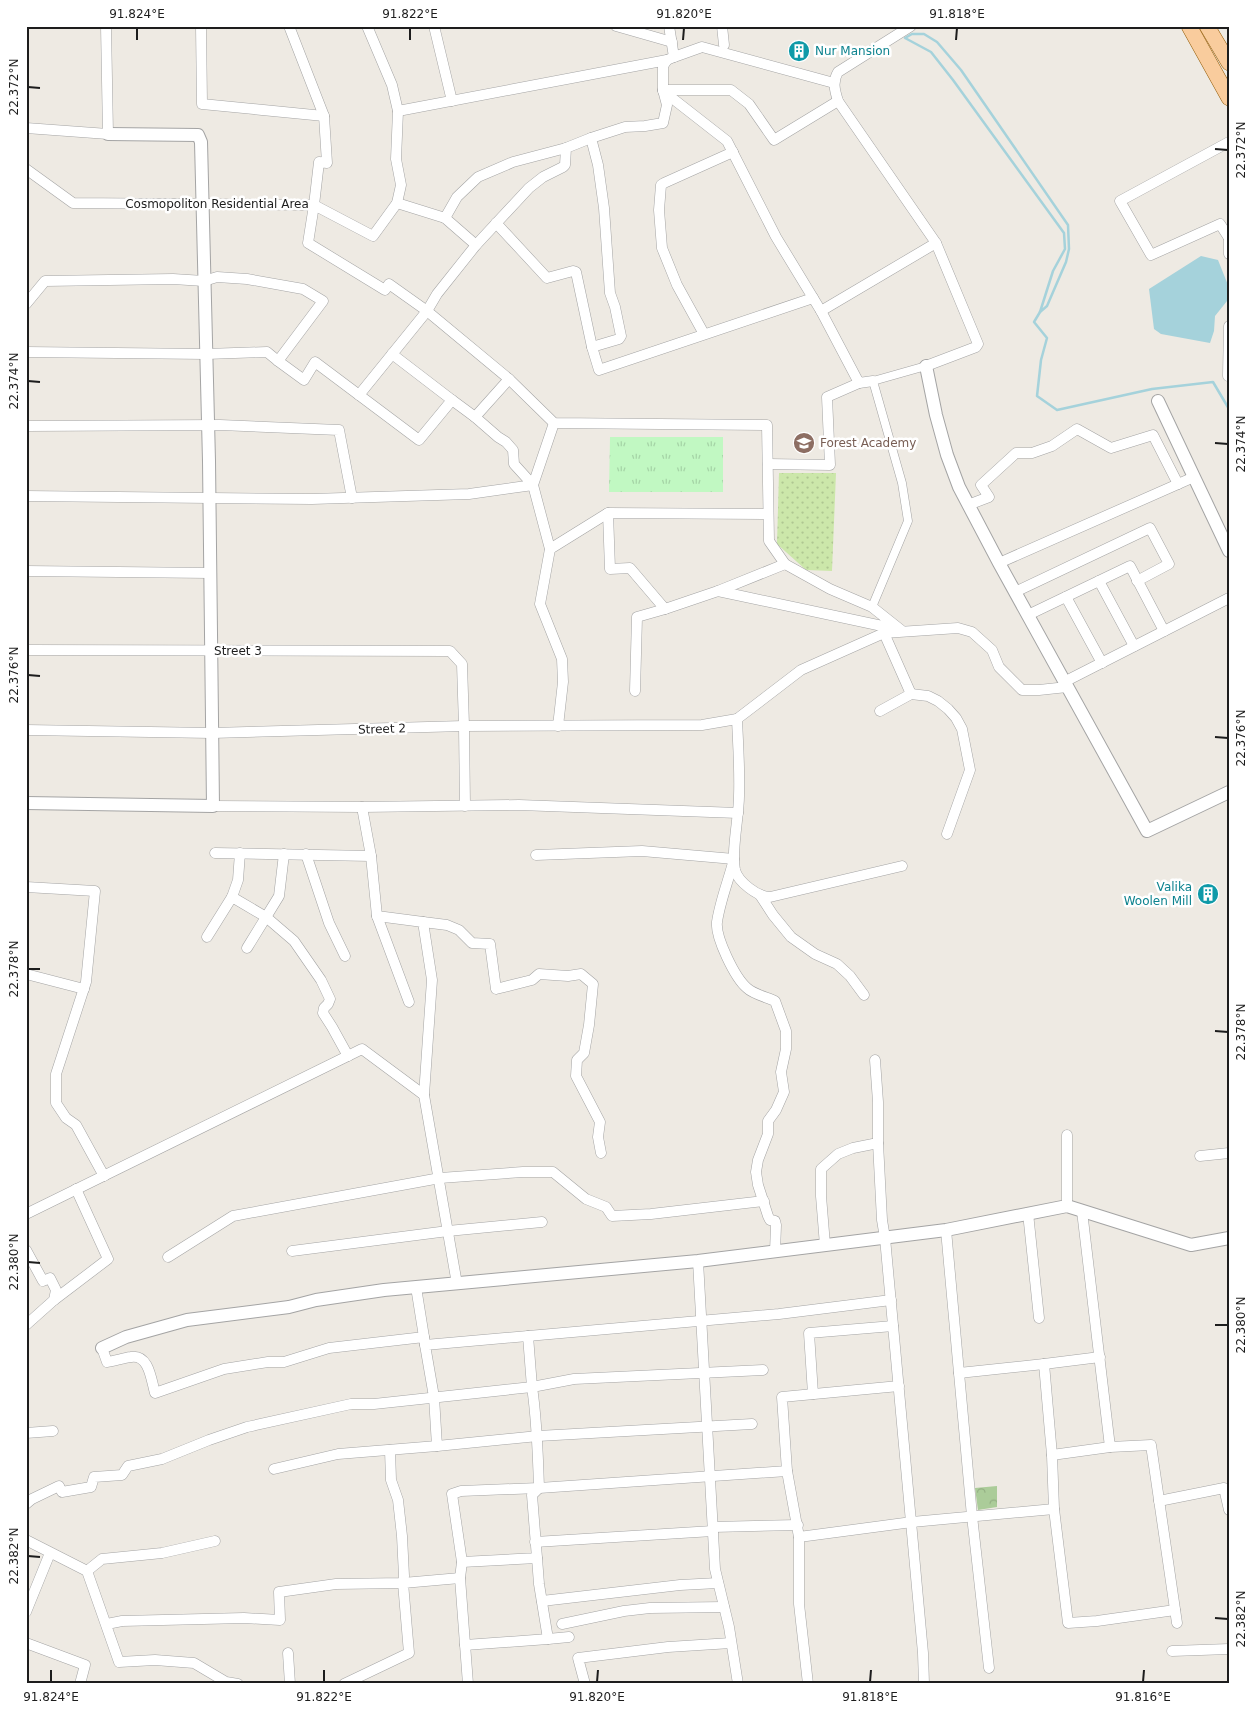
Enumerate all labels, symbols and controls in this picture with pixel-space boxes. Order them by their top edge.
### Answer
text: 91.824°E [109,7,165,21]
text: 91.822°E [382,7,438,21]
text: 91.820°E [656,7,712,21]
text: 91.818°E [929,7,985,21]
building icon: Nur Mansion [787,39,811,63]
place label: Nur Mansion [815,44,890,58]
text: 22.372°N [7,59,21,115]
text: 22.372°N [1234,122,1248,178]
street label: Cosmopoliton Residential Area [125,197,309,211]
text: 22.374°N [7,353,21,409]
text: 22.374°N [1234,416,1248,472]
school or university icon: Forest Academy [792,431,816,455]
place label: Forest Academy [820,436,916,450]
street label: Street 3 [214,644,262,658]
text: 22.376°N [7,647,21,703]
text: 22.376°N [1234,710,1248,766]
street label: Street 2 [358,721,406,737]
place label: Valika Woolen Mill [1124,880,1192,908]
building icon: Valika Woolen Mill [1196,882,1220,906]
text: 22.378°N [7,941,21,997]
text: 22.378°N [1234,1004,1248,1060]
text: 22.380°N [7,1234,21,1290]
text: 22.380°N [1234,1297,1248,1353]
text: 22.382°N [7,1528,21,1584]
text: 22.382°N [1234,1591,1248,1647]
text: 91.824°E [23,1690,79,1704]
text: 91.822°E [296,1690,352,1704]
text: 91.820°E [569,1690,625,1704]
text: 91.818°E [842,1690,898,1704]
text: 91.816°E [1115,1690,1171,1704]

